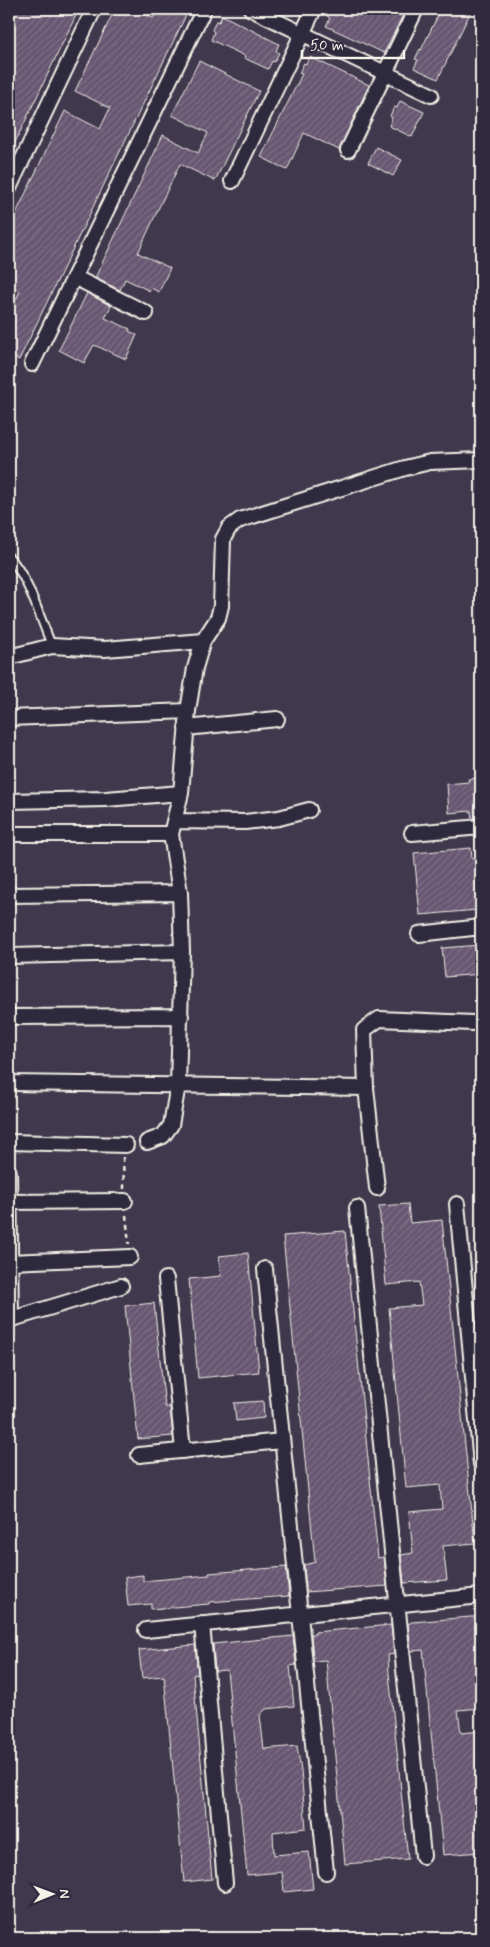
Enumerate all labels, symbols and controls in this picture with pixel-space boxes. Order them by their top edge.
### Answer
scale bar [302,28,405,60]
text: 50 m [310,36,344,56]
north arrow [28,1870,78,1920]
text: N [55,1889,73,1899]

